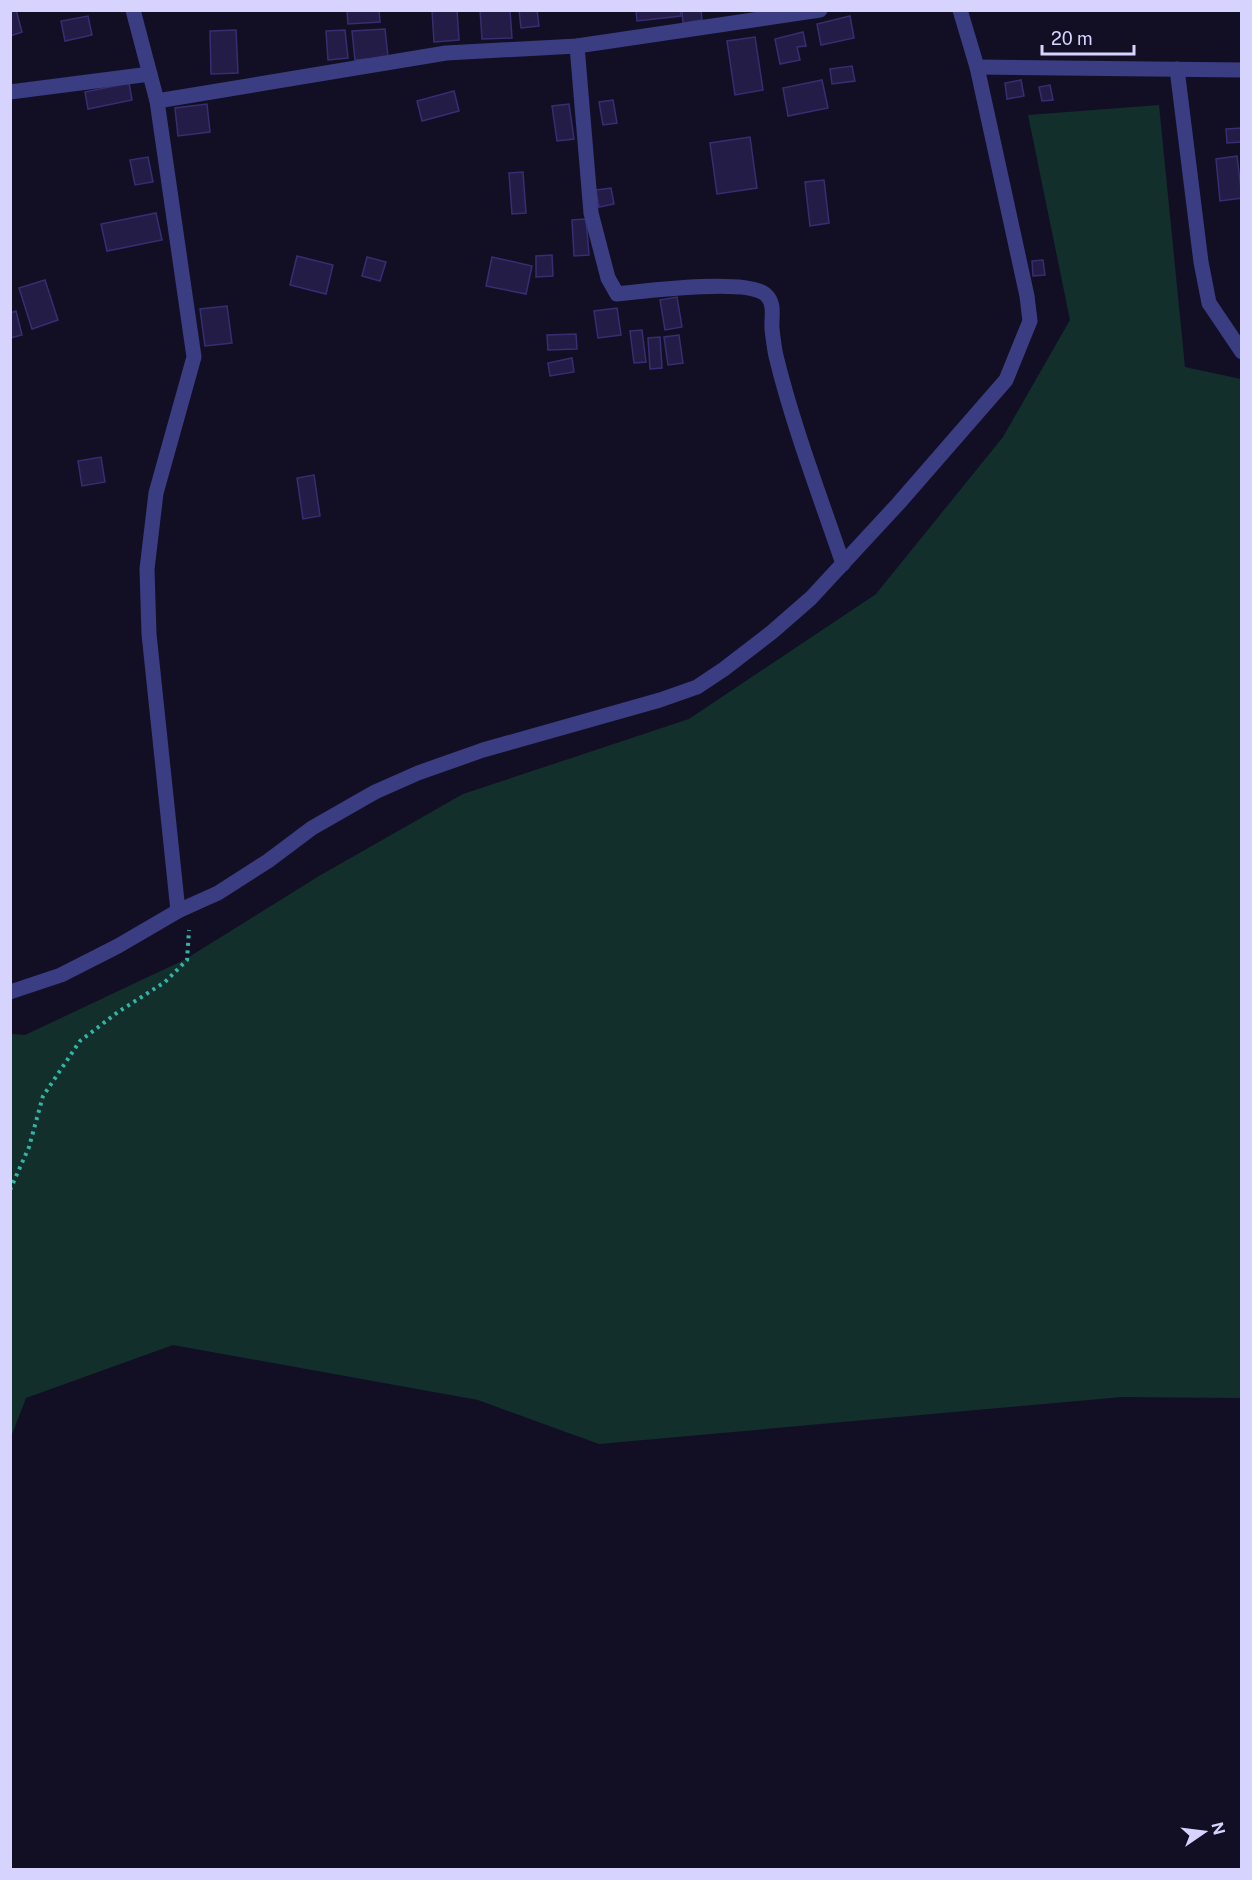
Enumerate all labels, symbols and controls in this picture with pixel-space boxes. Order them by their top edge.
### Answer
scale bar [1042,18,1134,56]
text: 20 m [1051,28,1093,49]
north arrow [1174,1802,1234,1862]
text: N [1207,1820,1229,1837]

